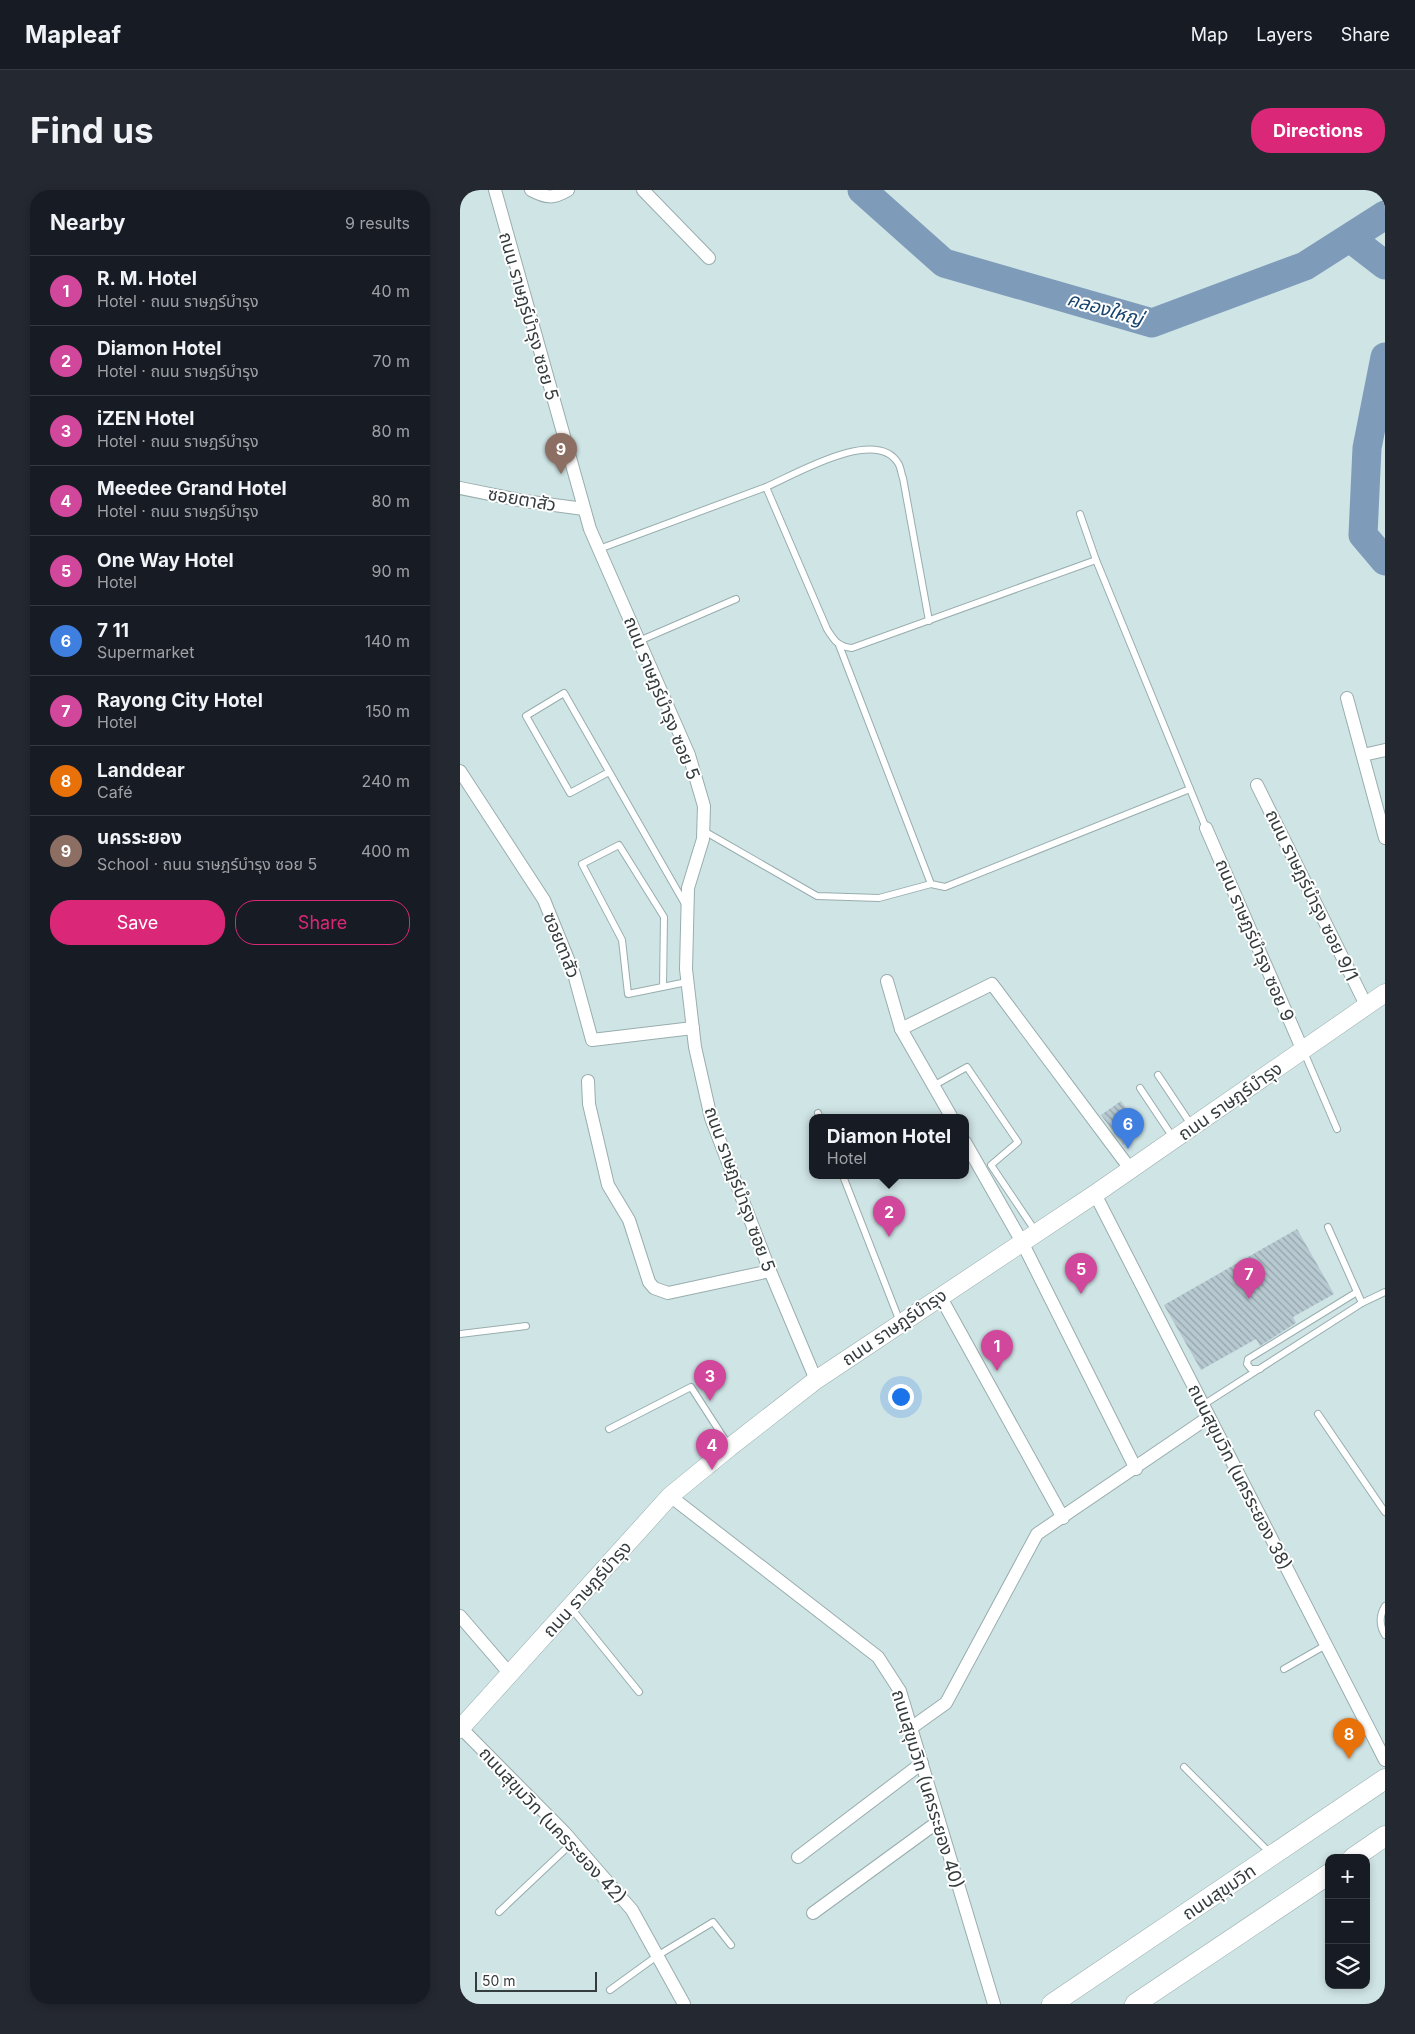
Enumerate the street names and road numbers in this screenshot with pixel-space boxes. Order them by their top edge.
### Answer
street label: ถนน ราษฎร์บำรุง ซอย 5 [494,229,563,403]
street label: ซอยตาสัว [486,483,558,515]
street label: ถนน ราษฎร์บำรุง ซอย 5 [619,613,704,783]
street label: ถนน ราษฎร์บำรุง ซอย 9/1 [1260,806,1363,985]
street label: ถนน ราษฎร์บำรุง ซอย 9 [1210,856,1299,1025]
street label: ซอยตาสัว [539,909,585,981]
street label: ถนน ราษฎร์บำรุง [1174,1057,1287,1145]
street label: ถนน ราษฎร์บำรุง ซอย 5 [699,1104,780,1275]
street label: ถนน ราษฎร์บำรุง [838,1284,951,1371]
street label: ถนนสุขุมวิท (นครระยอง 38) [1183,1381,1296,1574]
street label: ถนน ราษฎร์บำรุง [538,1537,636,1642]
street label: ถนนสุขุมวิท (นครระยอง 40) [887,1687,968,1891]
street label: ถนนสุขุมวิท (นครระยอง 42) [474,1742,631,1908]
street label: ถนนสุขุมวิท [1178,1860,1260,1925]

